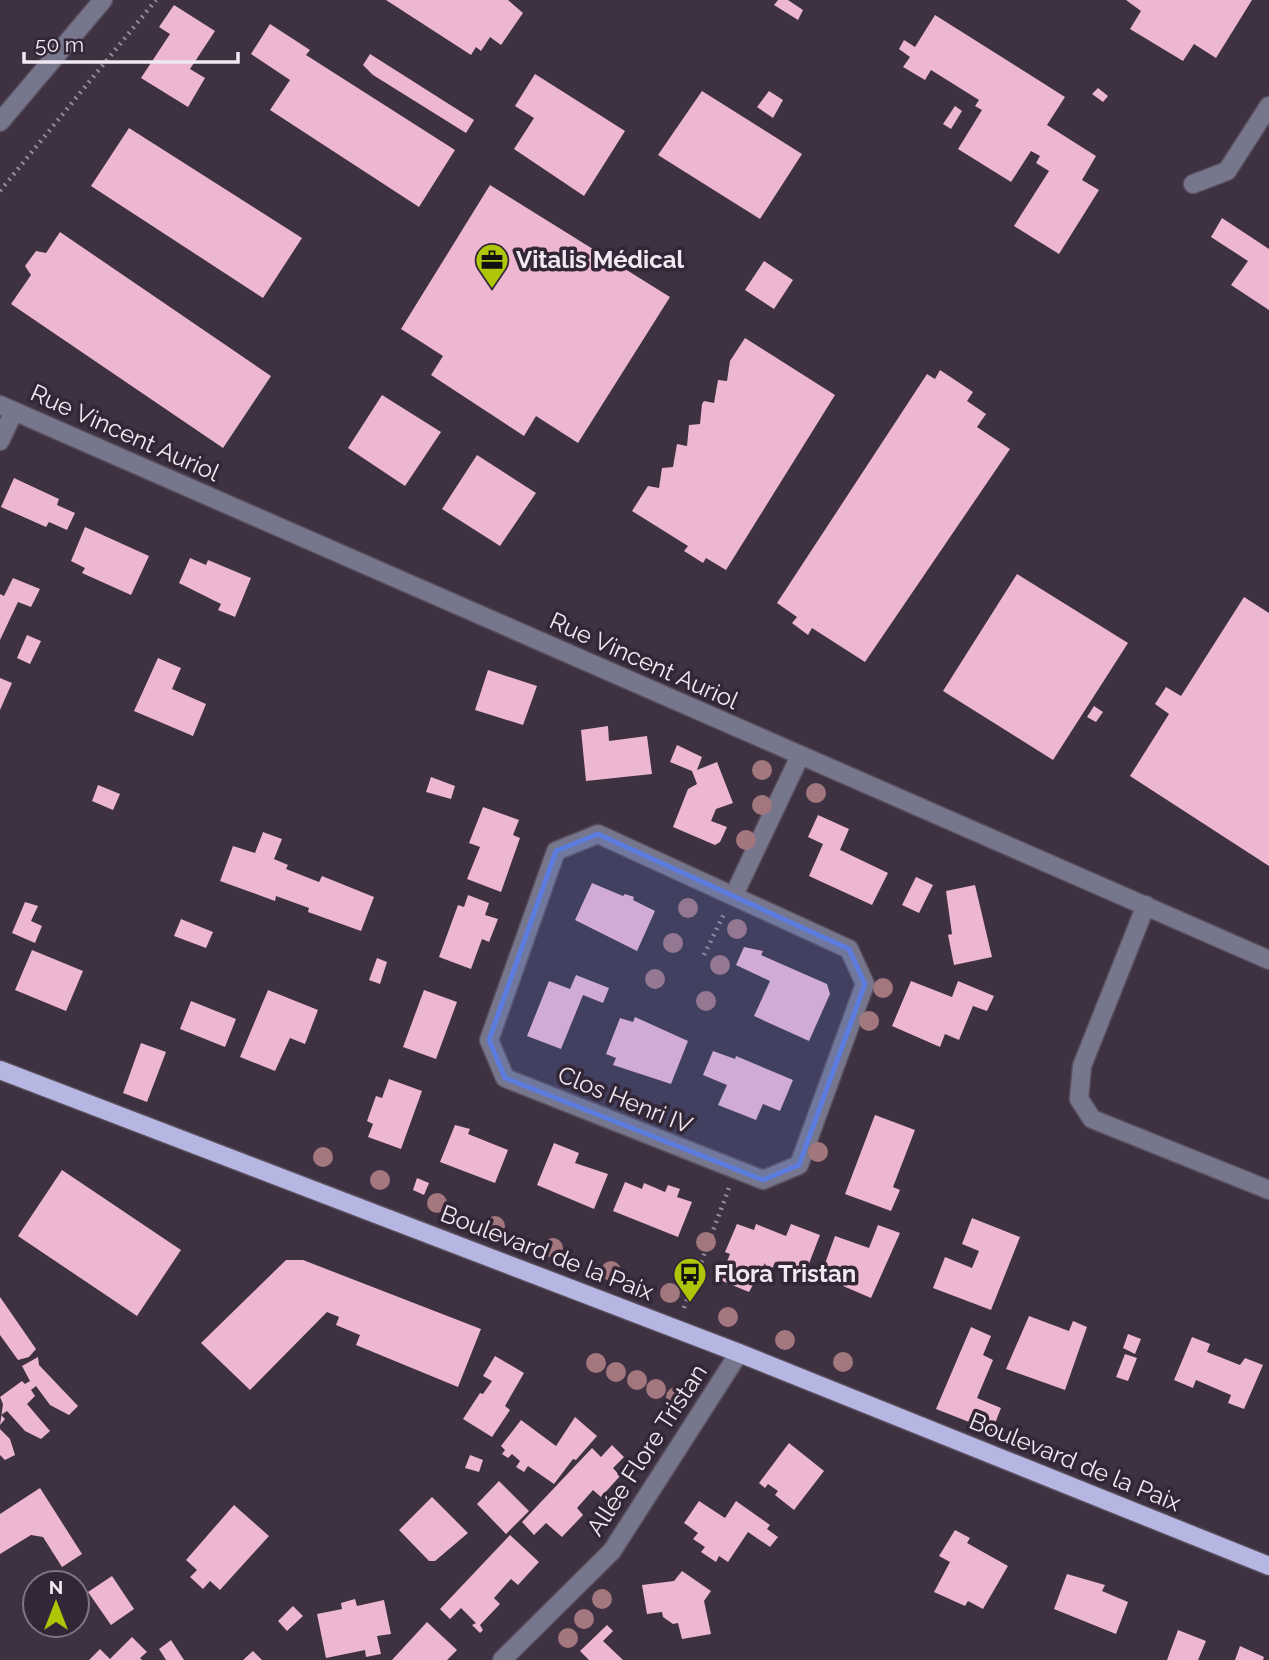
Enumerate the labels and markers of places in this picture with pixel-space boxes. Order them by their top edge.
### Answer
office icon: Vitalis Médical [473,241,511,290]
place label: Vitalis Médical [516,245,685,274]
bus stop icon: Flora Tristan [671,1255,709,1304]
place label: Flora Tristan [714,1259,856,1288]

